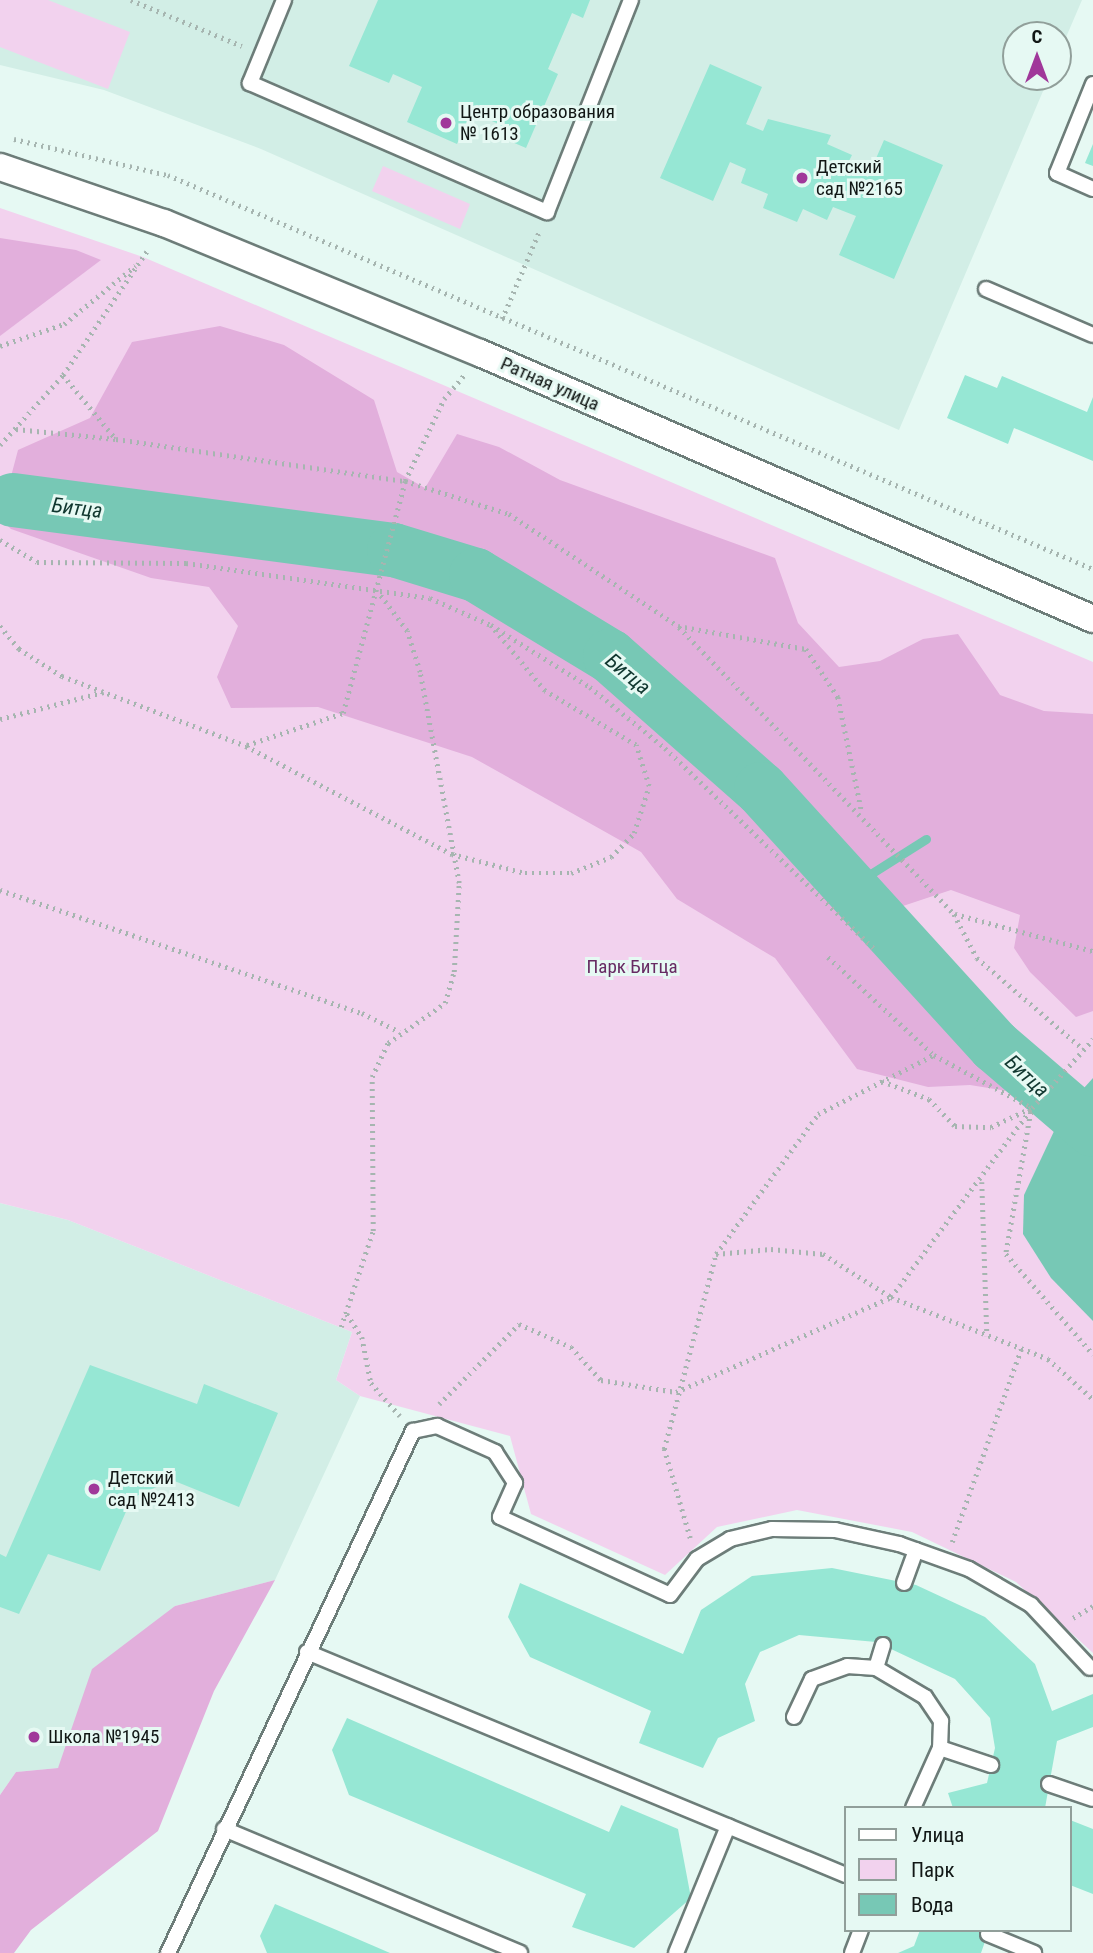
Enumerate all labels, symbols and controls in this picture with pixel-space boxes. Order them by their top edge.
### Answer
north arrow [1002,21,1072,91]
text: С [1032,25,1042,48]
place label: Центр образования № 1613 [460,101,615,145]
marker: Центр образования № 1613 [438,115,454,131]
place label: Детский сад №2165 [816,156,903,200]
marker: Детский сад №2165 [794,170,810,186]
street label: Ратная улица [497,352,603,416]
water label: Битца [50,492,104,524]
water label: Битца [600,648,656,700]
park label: Парк Битца [586,956,678,978]
water label: Битца [1000,1049,1054,1103]
place label: Детский сад №2413 [108,1467,195,1511]
marker: Детский сад №2413 [86,1481,102,1497]
place label: Школа №1945 [48,1726,159,1748]
marker: Школа №1945 [26,1729,42,1745]
legend [844,1806,1072,1932]
text: Улица [911,1823,964,1847]
text: Парк [911,1858,955,1882]
text: Вода [911,1893,954,1917]

